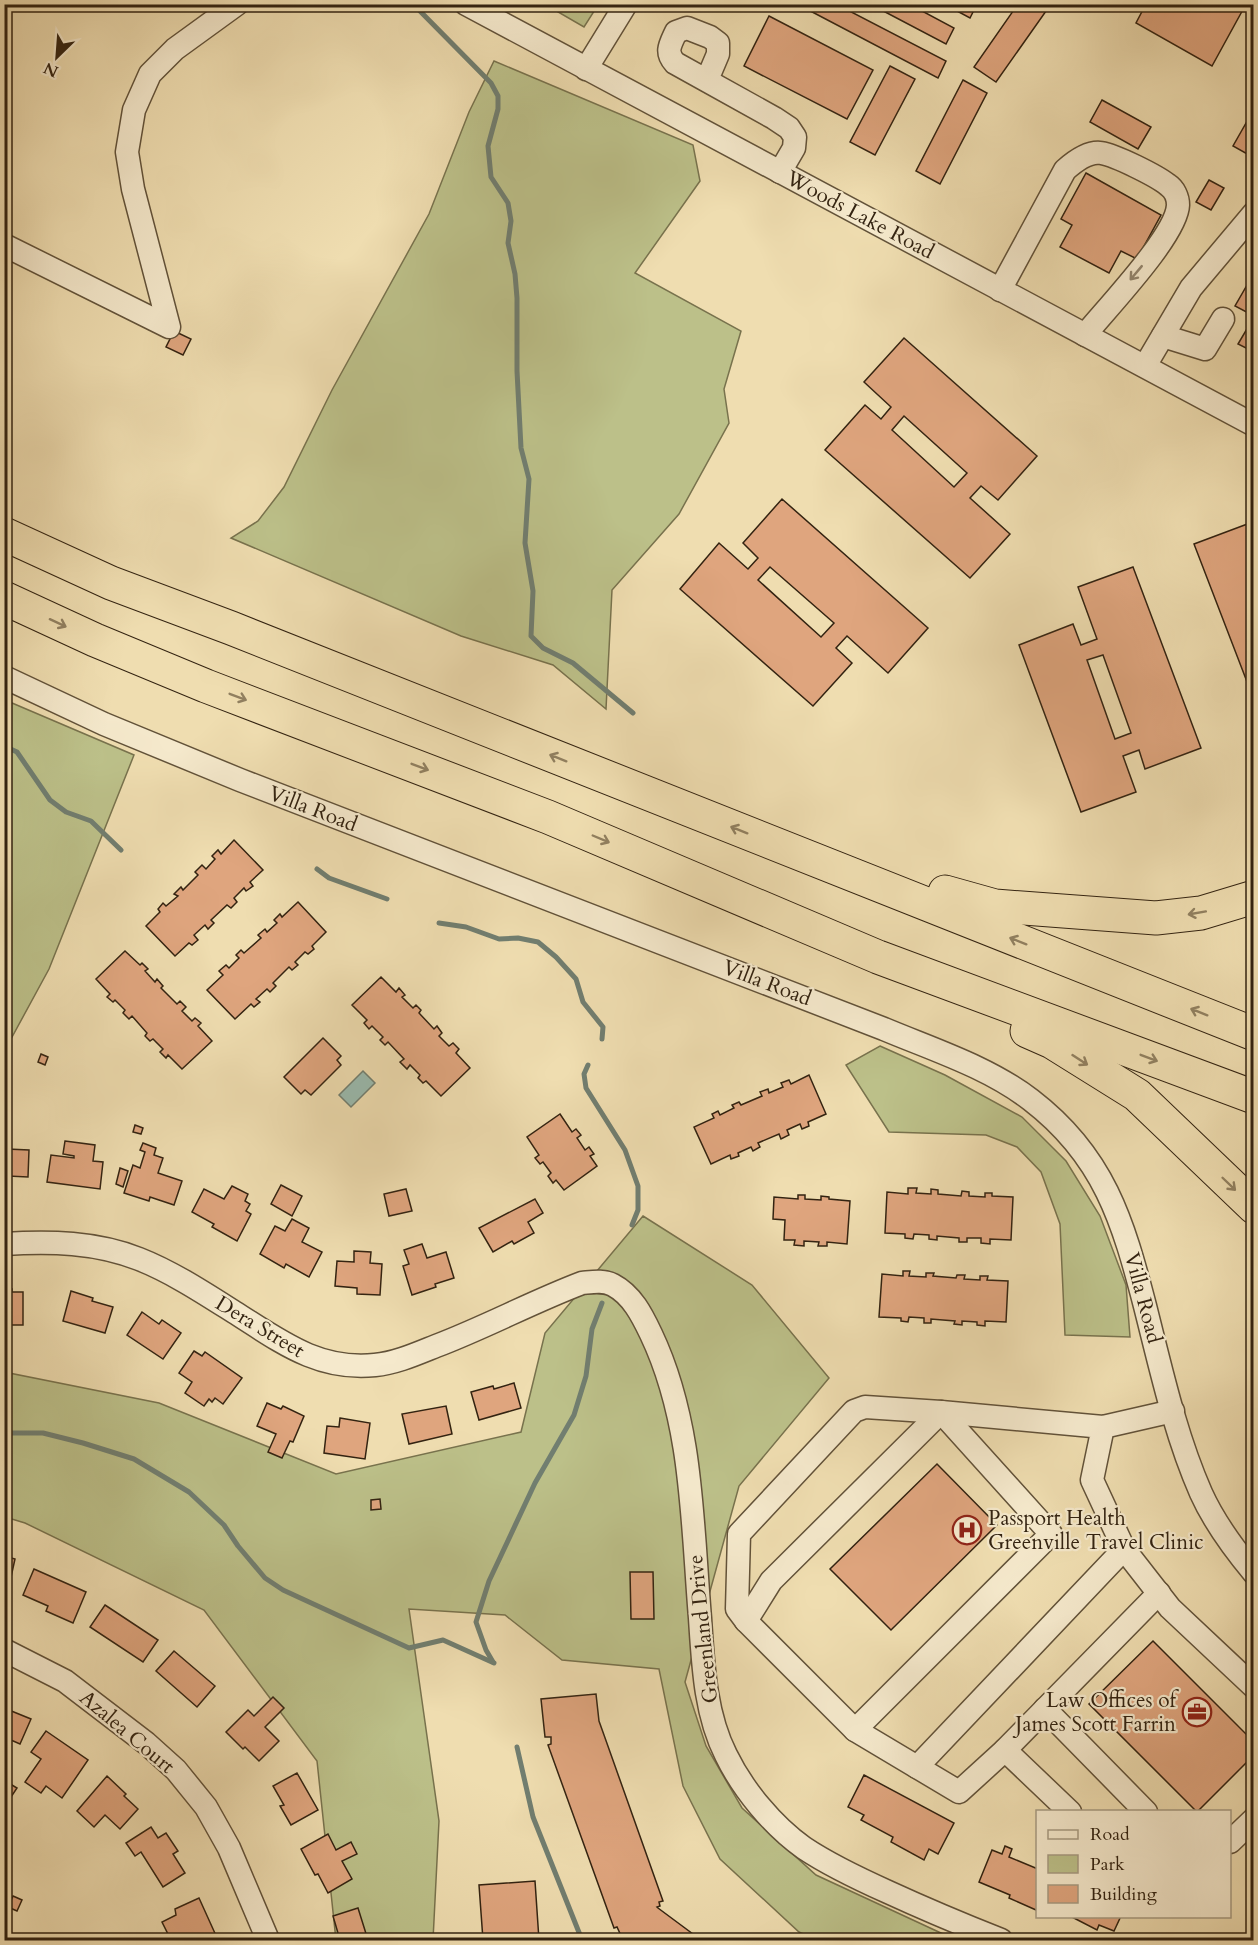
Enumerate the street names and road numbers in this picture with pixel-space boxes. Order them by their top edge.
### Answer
street label: Woods Lake Road [780,163,939,266]
street label: Villa Road [264,779,362,839]
street label: Villa Road [718,953,816,1013]
street label: Villa Road [1117,1249,1169,1347]
street label: Dera Street [210,1289,310,1365]
street label: Greenland Drive [681,1553,725,1705]
street label: Azalea Court [73,1684,181,1781]

